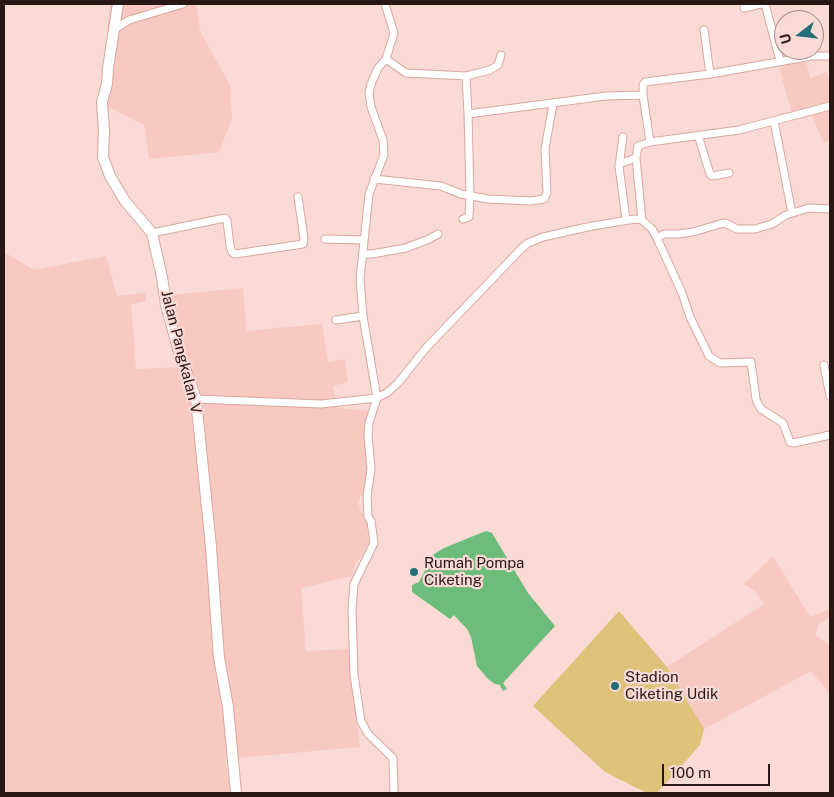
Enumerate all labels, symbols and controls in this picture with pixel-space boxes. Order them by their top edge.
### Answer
north arrow [774,10,824,60]
text: U [776,32,795,46]
street label: Jalan Pangkalan V [157,288,205,416]
place label: Rumah Pompa Ciketing [424,554,524,589]
marker: Rumah Pompa Ciketing [408,566,420,578]
place label: Stadion Ciketing Udik [625,668,718,703]
marker: Stadion Ciketing Udik [609,680,621,692]
scale bar [664,754,772,786]
text: 100 m [670,764,711,781]

